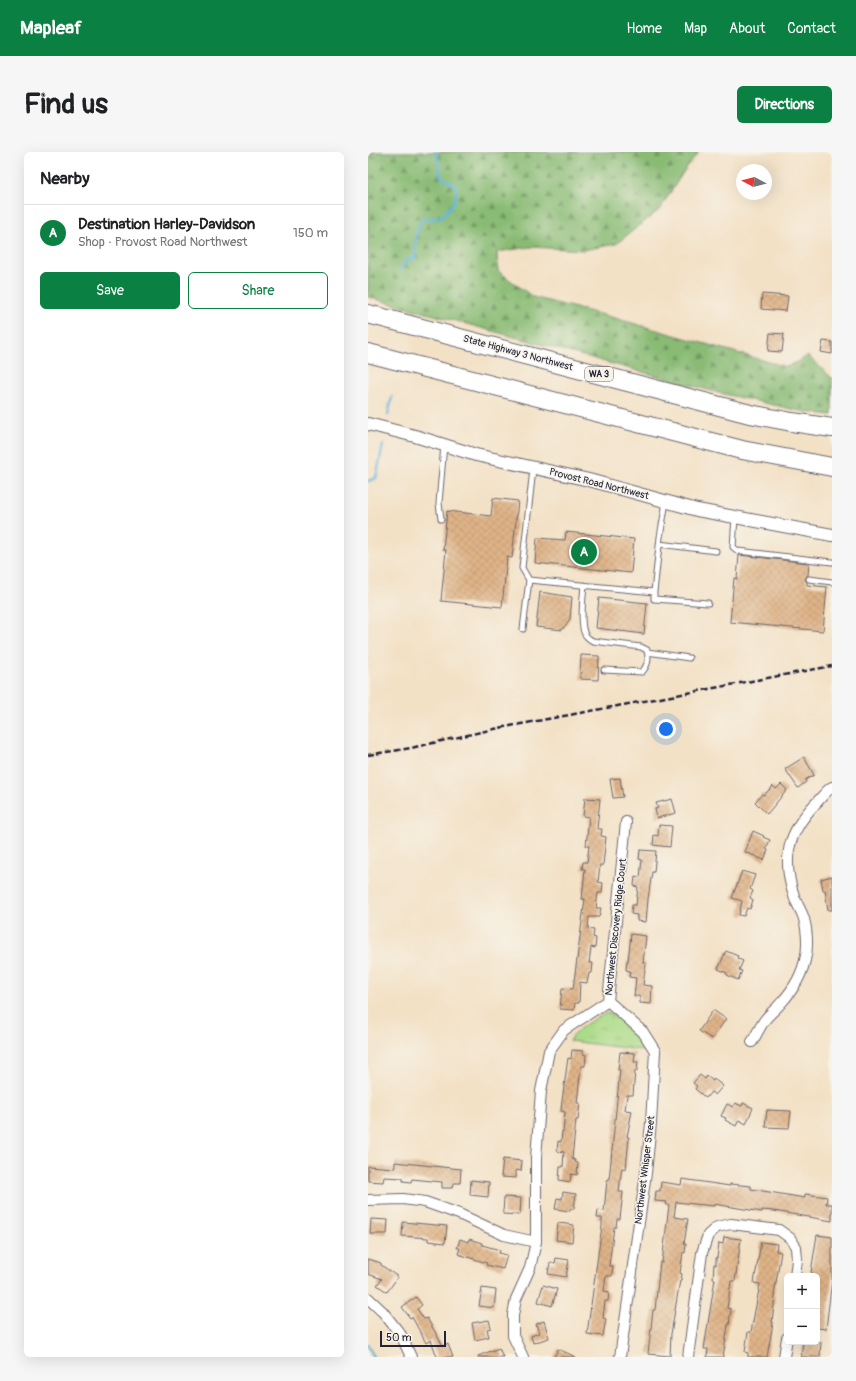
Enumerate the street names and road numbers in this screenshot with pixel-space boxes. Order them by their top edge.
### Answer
street label: State Highway 3 Northwest [462,333,575,374]
road number: WA 3 [585,367,613,381]
street label: Provost Road Northwest [548,466,651,502]
street label: Northwest Discovery Ridge Court [603,857,629,996]
street label: Northwest Whisper Street [632,1114,658,1225]

